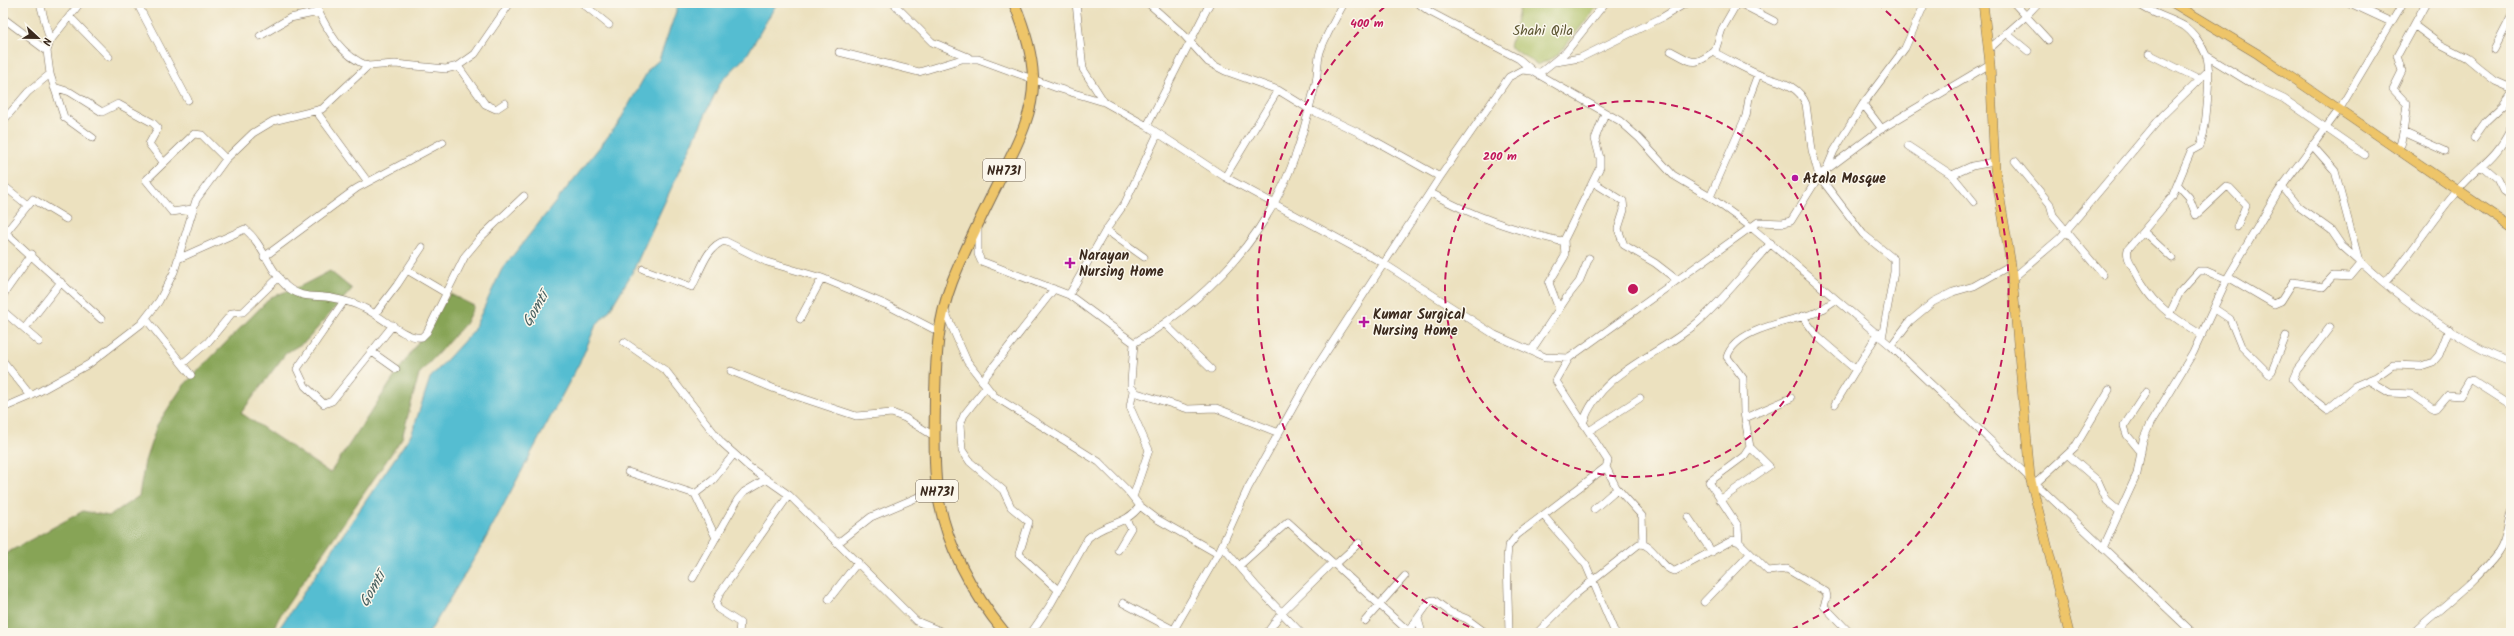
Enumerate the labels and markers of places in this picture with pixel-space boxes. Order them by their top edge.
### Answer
place label: Atala Mosque [1803,168,1886,190]
marker: Atala Mosque [1790,173,1800,183]
place label: Narayan Nursing Home [1079,245,1164,283]
marker: Narayan Nursing Home [1064,257,1076,269]
centre of rings [1626,282,1640,296]
place label: Kumar Surgical Nursing Home [1373,304,1465,342]
marker: Kumar Surgical Nursing Home [1358,316,1370,328]

